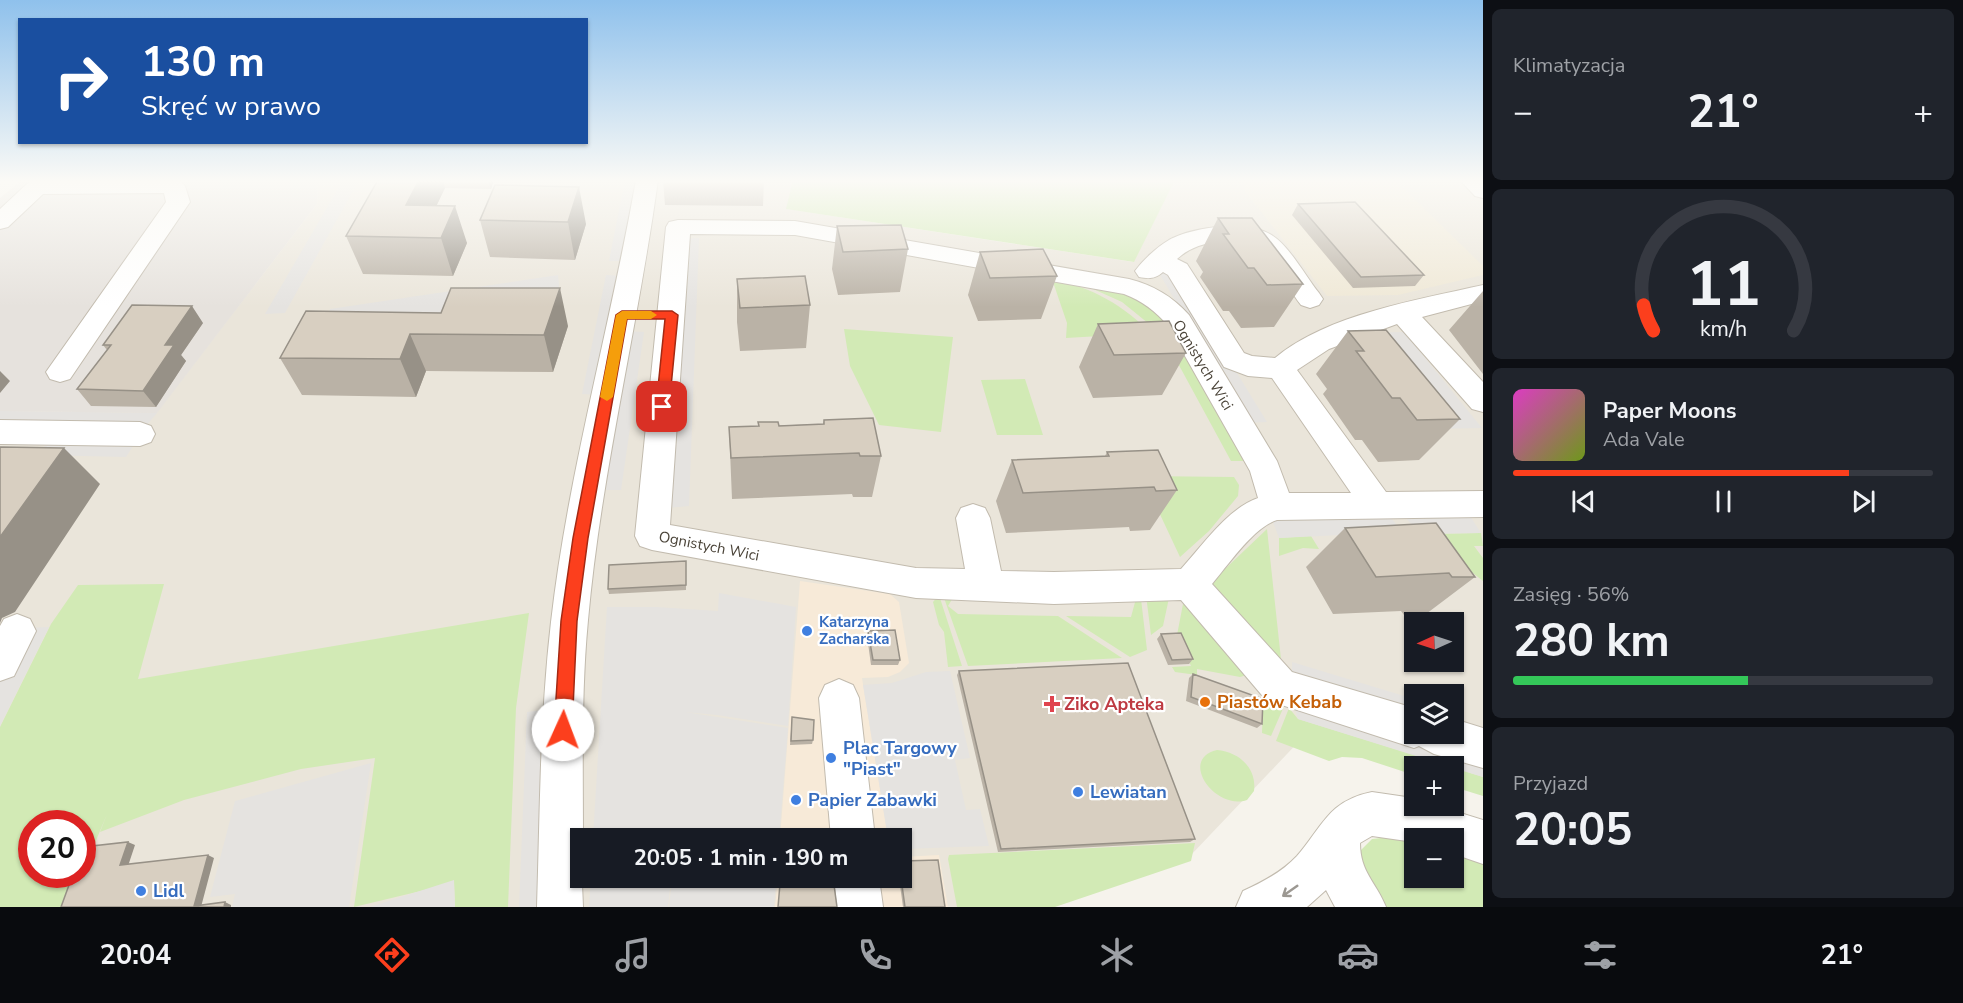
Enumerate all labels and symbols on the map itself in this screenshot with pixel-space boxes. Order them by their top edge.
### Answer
street label: Ognistych Wici [1168,316,1238,414]
pin [636,381,687,432]
street label: Ognistych Wici [657,526,761,566]
place label: Katarzyna Zacharska [819,612,890,649]
north arrow [1404,612,1464,672]
marker: Katarzyna Zacharska [800,624,814,638]
place label: Piastów Kebab [1217,690,1342,714]
place label: Ziko Apteka [1064,692,1164,716]
marker: Piastów Kebab [1198,695,1212,709]
marker: Ziko Apteka [1045,697,1059,711]
position arrow [531,698,595,762]
place label: Plac Targowy "Piast" [843,736,957,781]
marker: Plac Targowy "Piast" [824,751,838,765]
place label: Lewiatan [1090,780,1167,804]
marker: Lewiatan [1071,785,1085,799]
place label: Papier Zabawki [808,788,937,812]
marker: Papier Zabawki [789,793,803,807]
speed limit sign: 20 [18,810,96,888]
place label: Lidl [153,879,185,903]
marker: Lidl [134,884,148,898]
one-way arrow [1283,885,1299,897]

